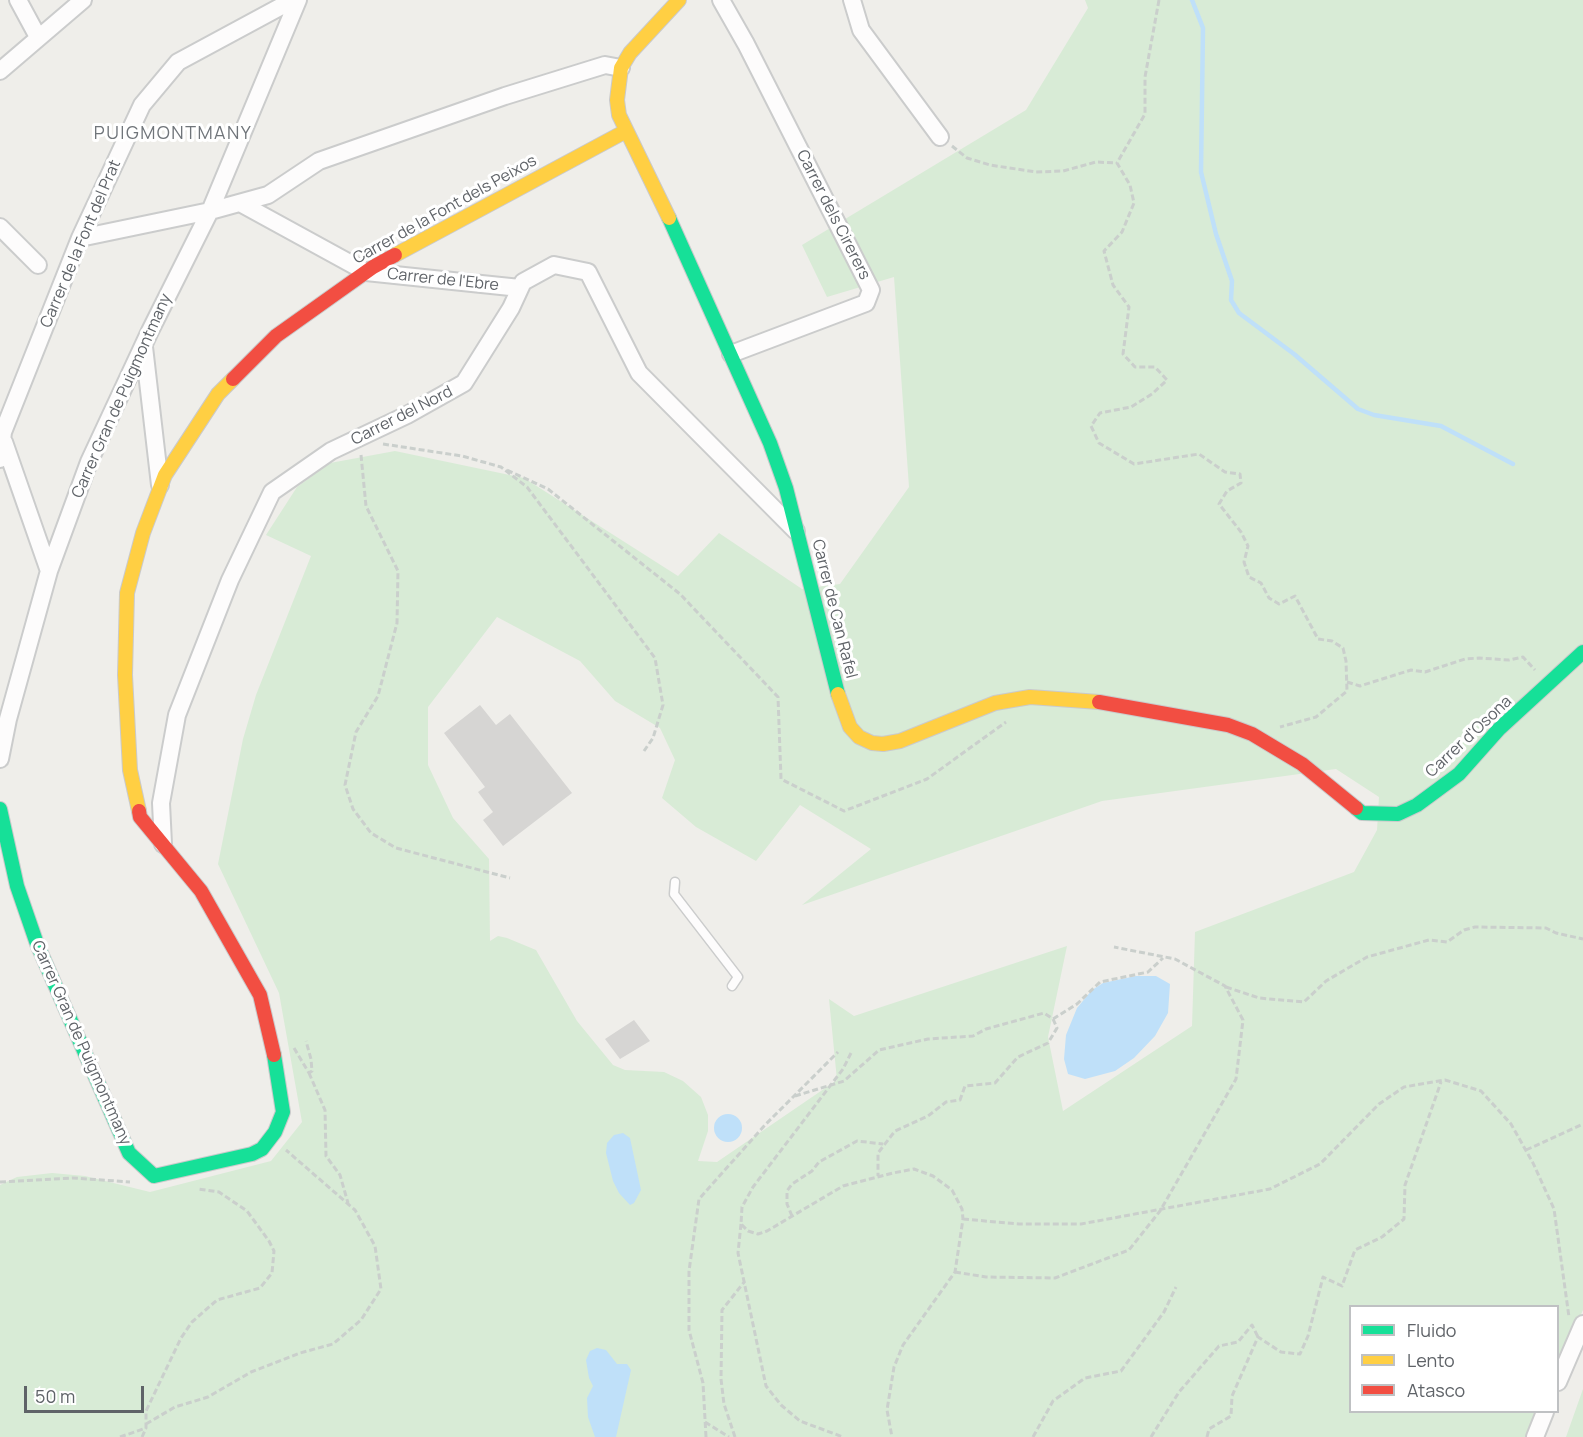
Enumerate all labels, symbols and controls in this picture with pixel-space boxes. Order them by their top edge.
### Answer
district label: PUIGMONTMANY [94,123,252,145]
street label: Carrer dels Cirerers [792,147,874,283]
street label: Carrer de la Font dels Peixos [350,151,540,269]
street label: Carrer de la Font del Prat [37,157,125,331]
street label: Carrer de l'Ebre [386,265,500,295]
street label: Carrer Gran de Puigmontmany [68,291,176,501]
street label: Carrer del Nord [348,382,456,450]
street label: Carrer de Can Rafel [807,538,861,680]
street label: Carrer d'Osona [1422,692,1516,782]
street label: Carrer Gran de Puigmontmany [27,938,135,1148]
legend [1349,1305,1559,1413]
text: Fluido [1407,1318,1456,1342]
text: Lento [1407,1348,1455,1372]
scale bar [27,1374,147,1412]
text: Atasco [1407,1378,1465,1402]
text: 50 m [35,1384,75,1408]

